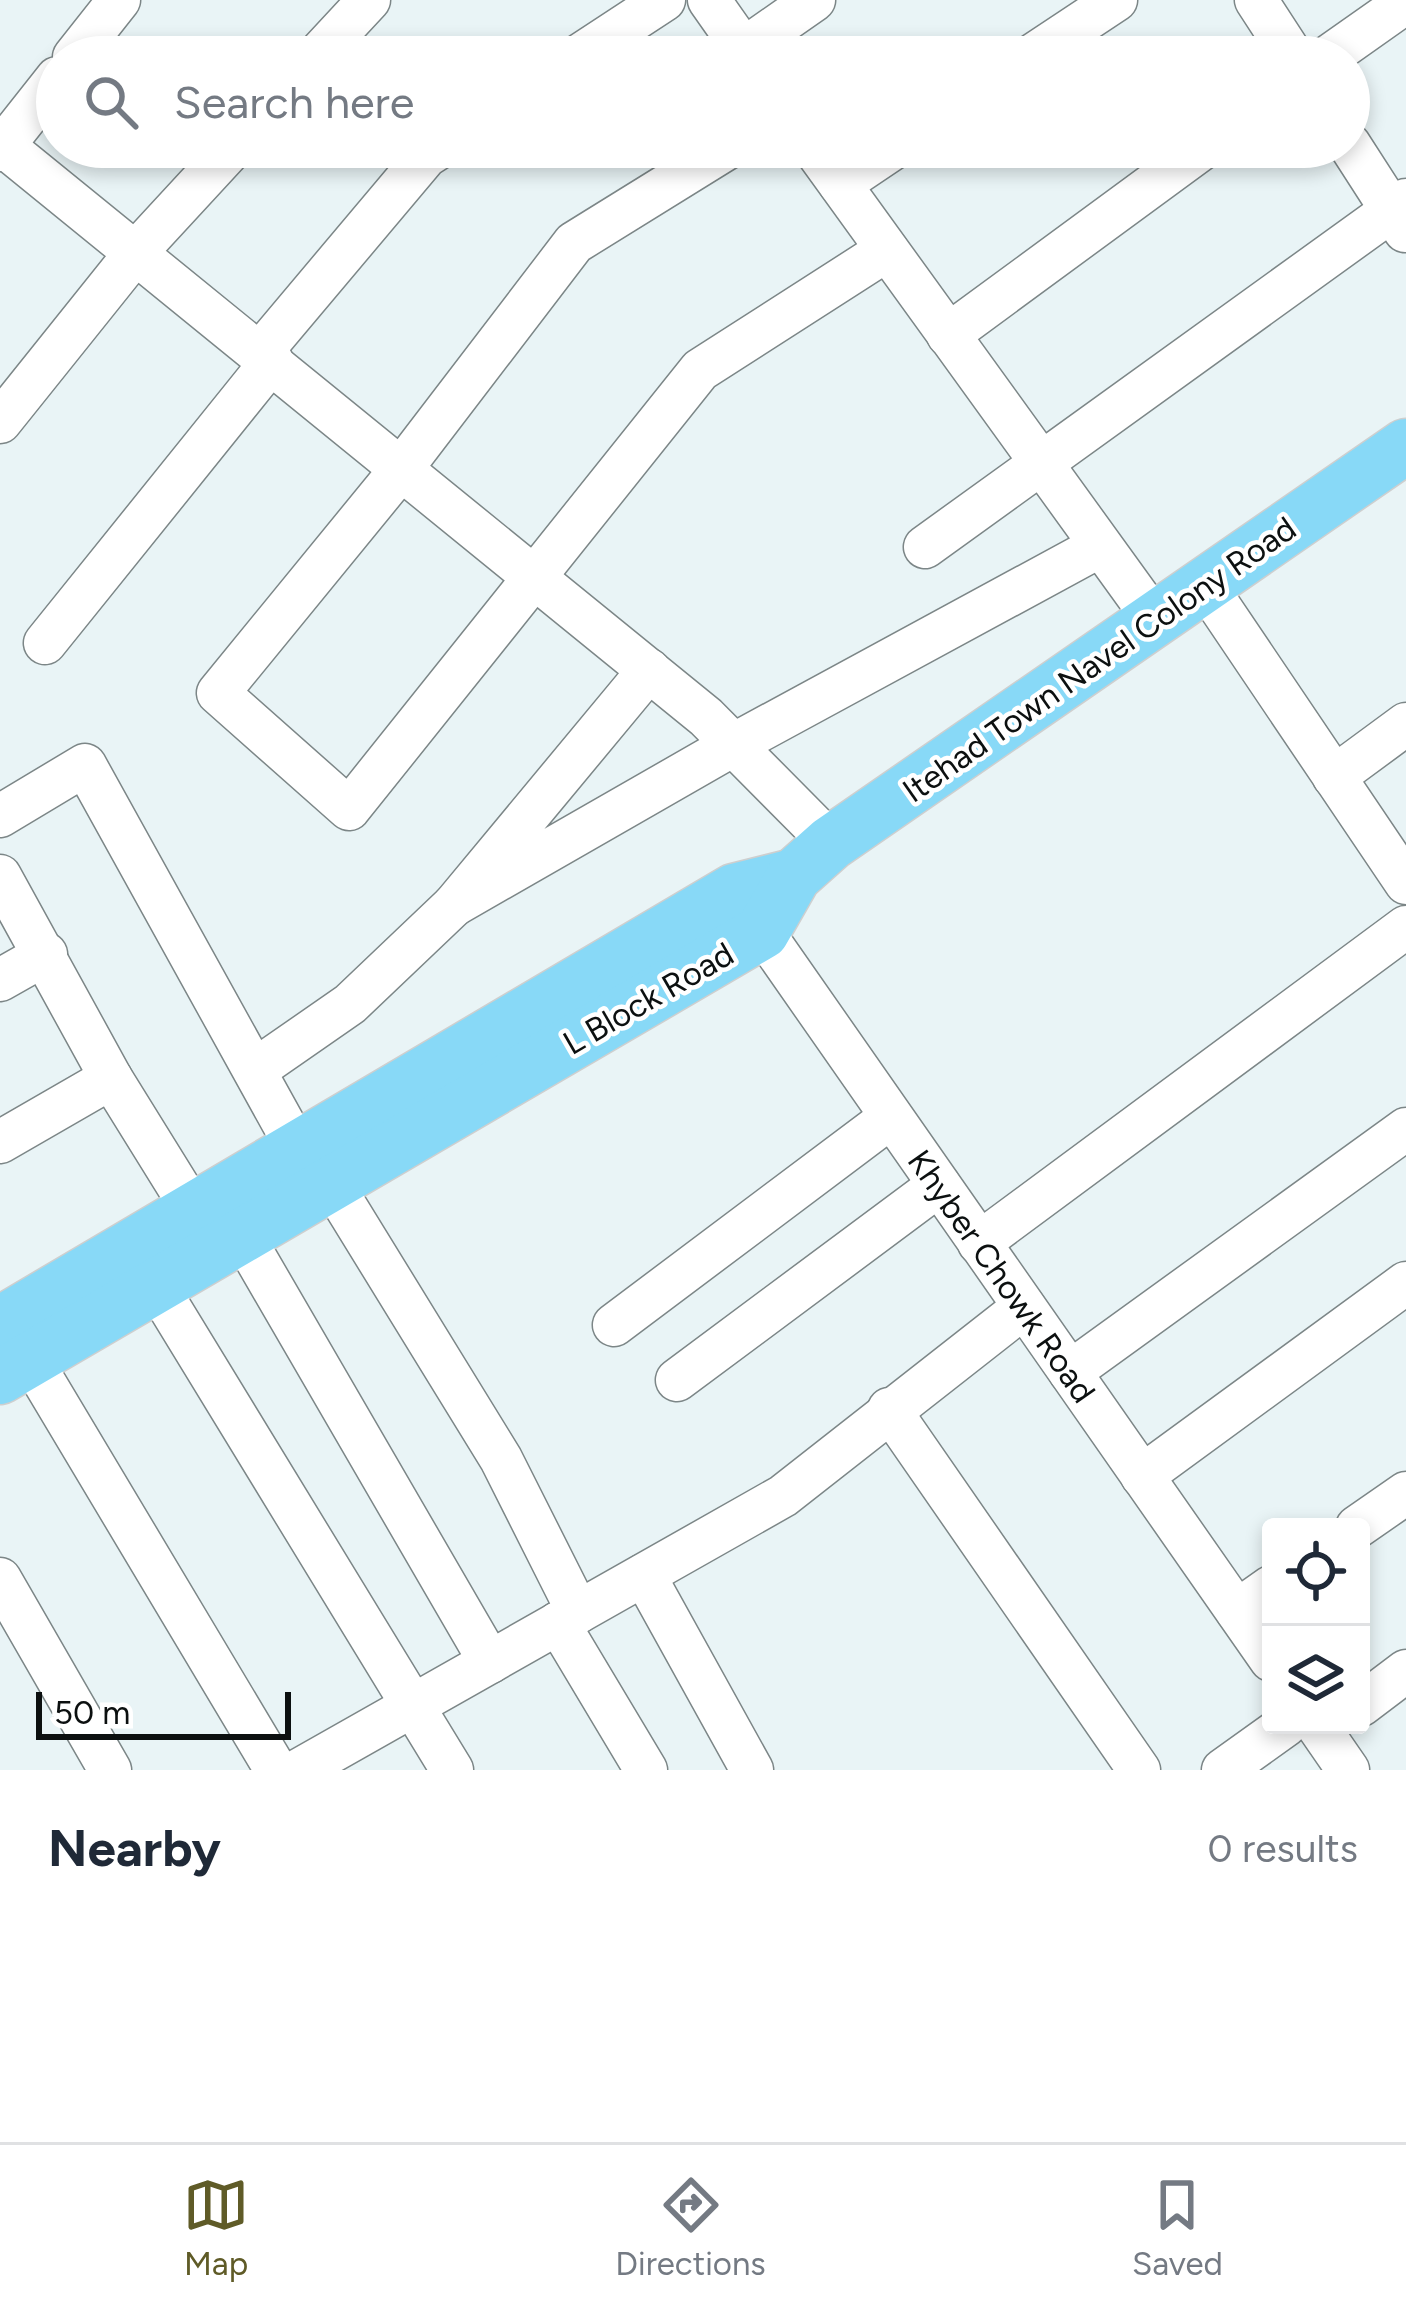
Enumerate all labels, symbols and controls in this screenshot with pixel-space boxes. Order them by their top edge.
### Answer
search box [36,36,1370,168]
icon: search [78,69,144,135]
text: Search here [174,75,414,129]
street label: Itehad Town Navel Colony Road [895,508,1303,810]
street label: L Block Road [556,934,740,1063]
street label: Khyber Chowk Road [900,1143,1103,1410]
map controls [1262,1518,1370,1734]
button: locate [1262,1518,1370,1626]
button: layers [1262,1626,1370,1734]
scale bar [36,1686,291,1739]
text: 50 m [54,1693,130,1732]
text: Nearby [48,1818,221,1879]
text: 0 results [1207,1825,1358,1872]
tab: Map [183,2172,249,2283]
tab: Directions [615,2172,766,2283]
tab: Saved [1132,2172,1223,2283]

